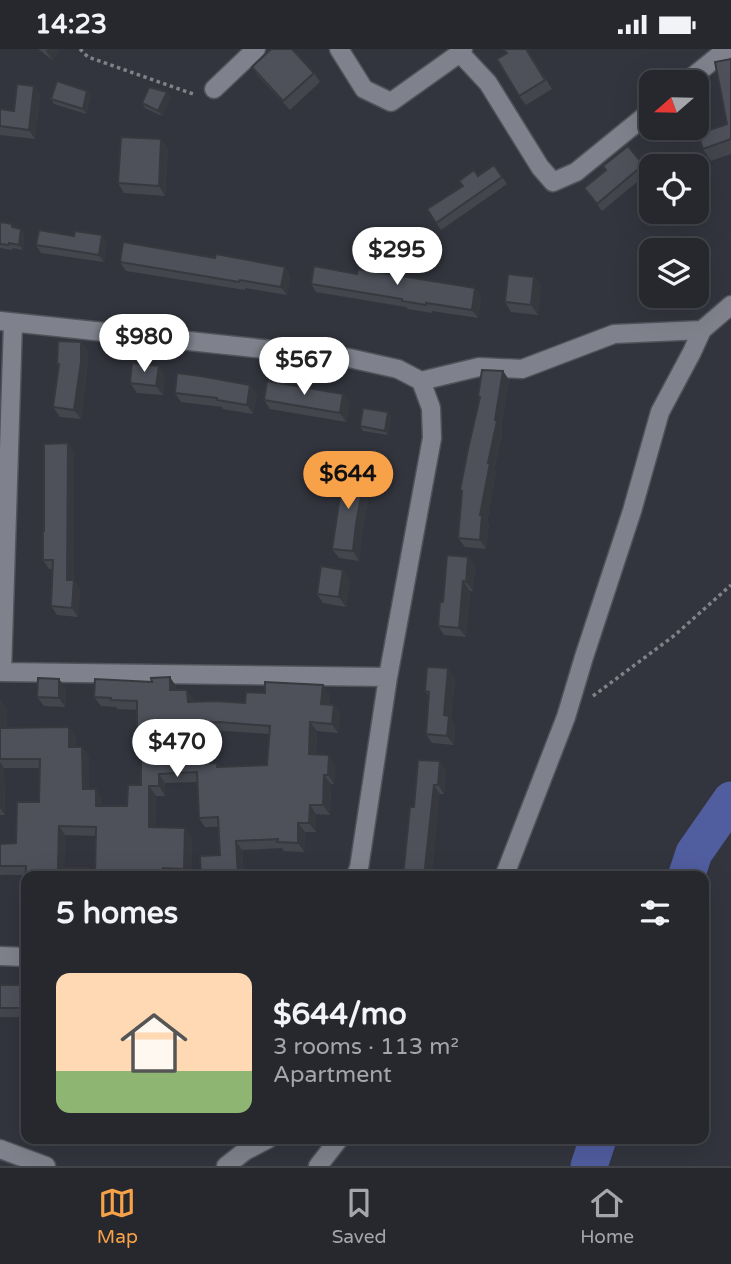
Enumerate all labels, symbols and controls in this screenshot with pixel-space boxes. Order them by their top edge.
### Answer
text: 14:23 [35,9,107,40]
north arrow [639,70,709,140]
map controls [639,70,709,308]
button: locate [639,154,709,224]
pin: $295 [356,227,438,287]
text: $295 [368,236,426,264]
button: layers [639,238,709,308]
pin: $980 [103,315,185,374]
text: $980 [115,323,173,351]
pin: $567 [263,337,345,397]
text: $567 [275,346,333,374]
pin: $644 [307,451,389,511]
text: $644 [319,460,377,488]
pin: $470 [136,719,218,779]
text: $470 [148,728,206,756]
icon: filters [636,894,674,932]
text: 5 homes [56,895,178,932]
text: $644/mo [273,996,407,1033]
icon: home [112,1001,196,1085]
text: 3 rooms · 113 m² [273,1033,459,1061]
text: Apartment [273,1061,392,1089]
tab: Map [97,1184,138,1248]
tab: Saved [332,1184,387,1248]
tab: Home [580,1184,634,1248]

